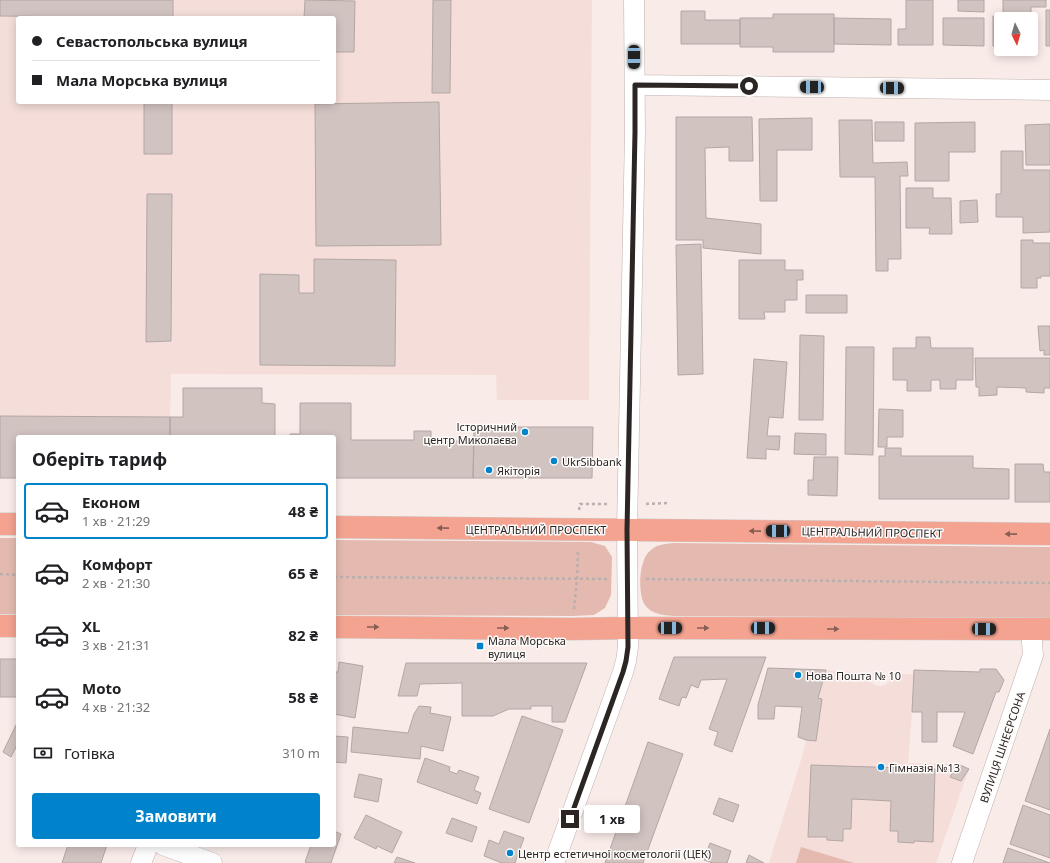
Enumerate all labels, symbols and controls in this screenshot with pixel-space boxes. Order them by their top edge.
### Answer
north arrow [994,12,1038,56]
map controls [994,12,1038,56]
text: Севастопольська вулиця [56,31,248,51]
car [628,45,640,69]
text: Мала Морська вулиця [56,70,228,90]
route start [740,77,758,95]
car [800,81,824,93]
car [880,82,904,94]
place label: Історичний центр Миколаєва [424,419,517,447]
marker: Історичний центр Миколаєва [520,427,530,437]
text: Оберіть тариф [32,447,167,471]
place label: UkrSibbank [562,454,622,469]
marker: UkrSibbank [549,456,559,466]
place label: Якіторія [497,463,540,478]
marker: Якіторія [484,465,494,475]
text: Економ [82,492,140,512]
icon: car [34,493,70,529]
text: 48 ₴ [288,501,318,521]
text: 1 хв · 21:29 [82,512,150,530]
street label: ЦЕНТРАЛЬНИЙ ПРОСПЕКТ [466,522,607,537]
street label: ЦЕНТРАЛЬНИЙ ПРОСПЕКТ [801,523,943,541]
one-way arrow [436,525,449,531]
car [766,525,790,537]
one-way arrow [748,528,761,534]
one-way arrow [1004,531,1017,537]
text: Комфорт [82,554,152,574]
icon: car [34,555,70,591]
text: 65 ₴ [288,563,318,583]
text: 2 хв · 21:30 [82,574,150,592]
text: XL [82,616,100,636]
icon: car [34,617,70,653]
car [658,622,682,634]
car [751,622,775,634]
car [972,623,996,635]
one-way arrow [367,624,380,630]
text: 82 ₴ [288,625,318,645]
one-way arrow [497,625,510,631]
one-way arrow [697,625,710,631]
one-way arrow [827,626,840,632]
place label: Мала Морська вулиця [488,633,566,661]
text: 3 хв · 21:31 [82,636,150,654]
marker: Мала Морська вулиця [475,641,485,651]
place label: Нова Пошта № 10 [806,668,901,683]
marker: Нова Пошта № 10 [793,670,803,680]
text: Moto [82,678,121,698]
icon: car [34,679,70,715]
text: 58 ₴ [288,687,318,707]
street label: ВУЛИЦЯ ШНЕЄРСОНА [976,688,1028,805]
text: 4 хв · 21:32 [82,698,150,716]
icon: cash [32,742,54,764]
text: Готівка [64,743,115,763]
text: 310 m [282,744,320,762]
place label: Гімназія №13 [889,760,960,775]
marker: Гімназія №13 [876,762,886,772]
button: Замовити [32,793,320,839]
callout: 1 хв [584,805,640,833]
route end [561,810,579,828]
text: 1 хв [599,810,625,828]
place label: Центр естетичної косметології (ЦЕК) [518,846,711,861]
marker: Центр естетичної косметології (ЦЕК) [505,848,515,858]

